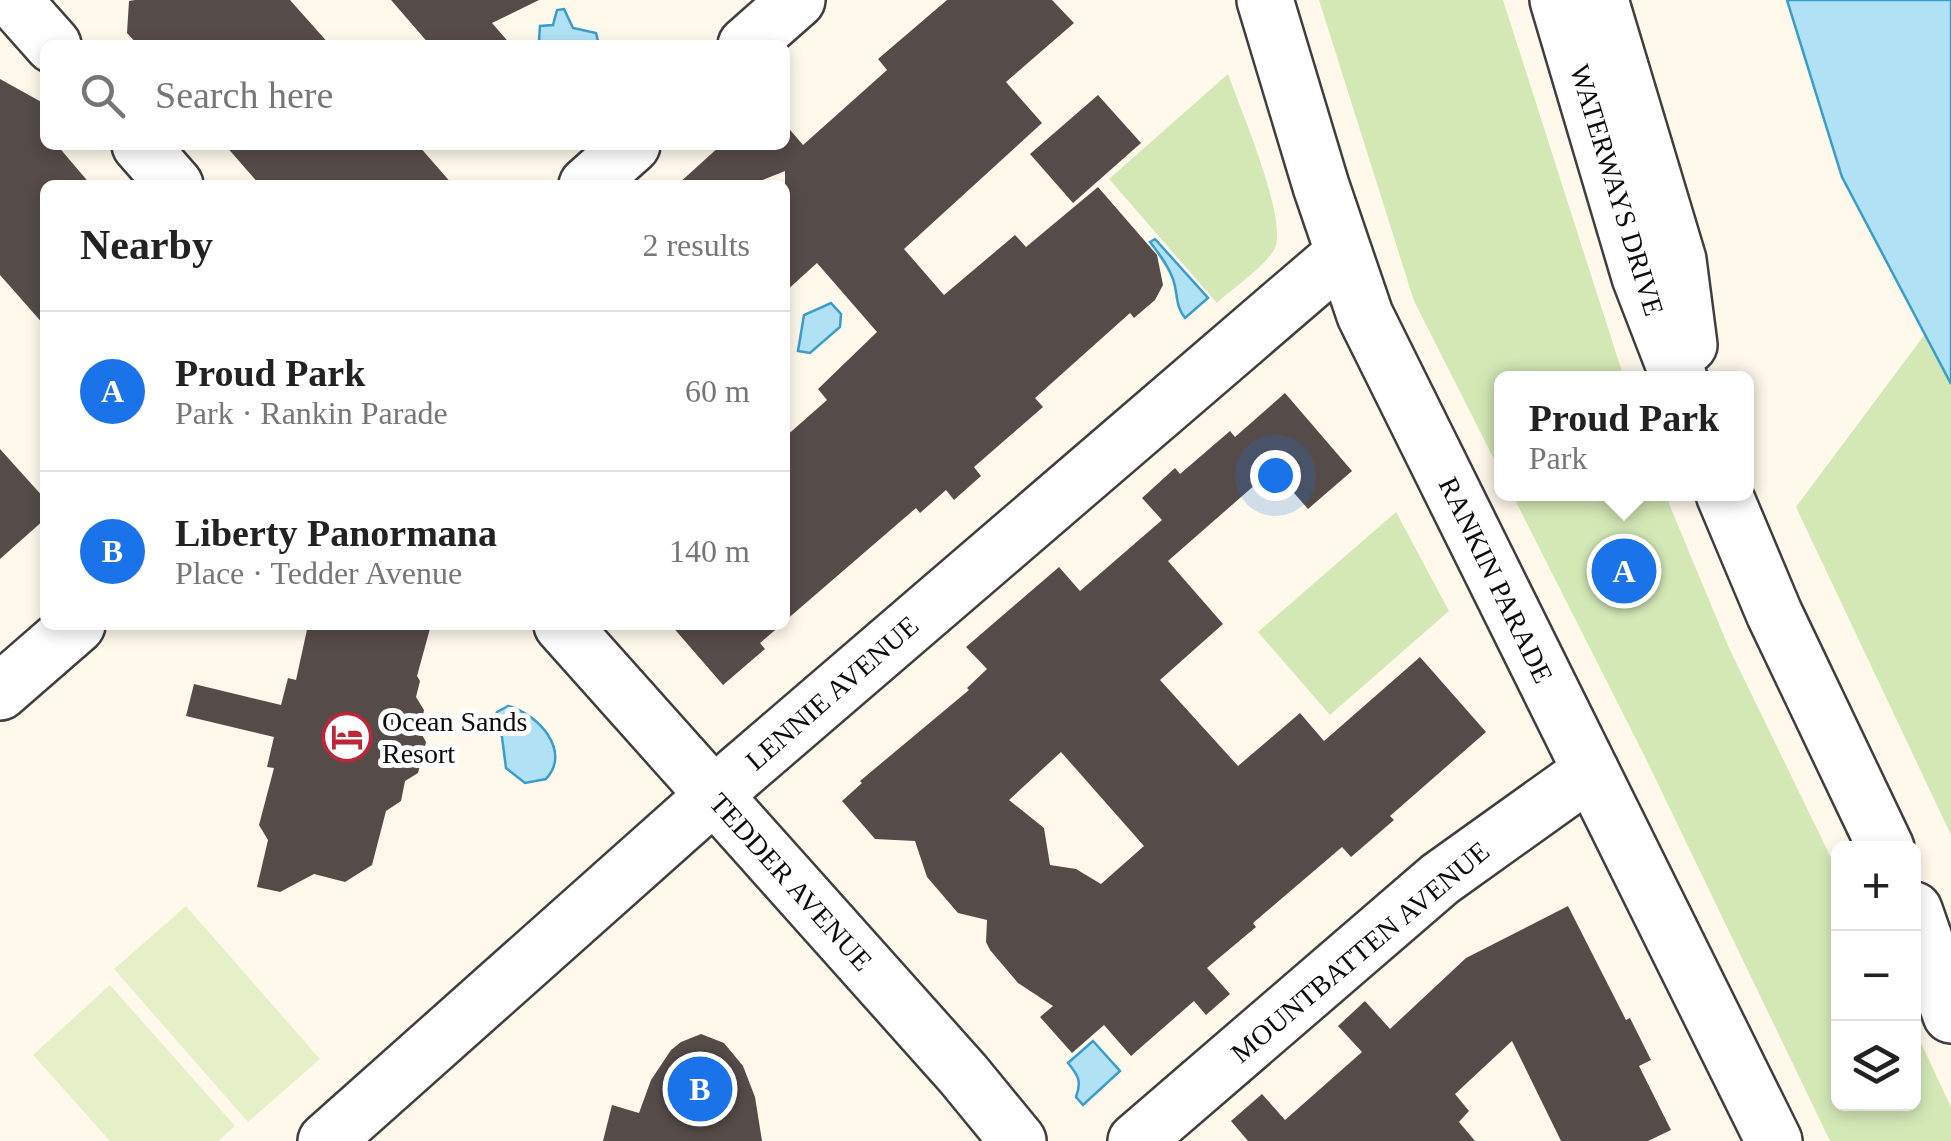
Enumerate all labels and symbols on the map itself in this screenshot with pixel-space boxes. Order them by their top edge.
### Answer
street label: WATERWAYS DRIVE [1564,61,1670,319]
your location [1250,450,1301,501]
street label: RANKIN PARADE [1433,472,1559,688]
pin: A [1592,534,1656,608]
street label: LENNIE AVENUE [740,610,924,776]
place label: Ocean Sands Resort [382,706,527,769]
hotel icon: Ocean Sands Resort [321,711,373,763]
street label: TEDDER AVENUE [703,787,879,977]
street label: MOUNTBATTEN AVENUE [1225,835,1495,1069]
pin: B [668,1052,732,1126]

